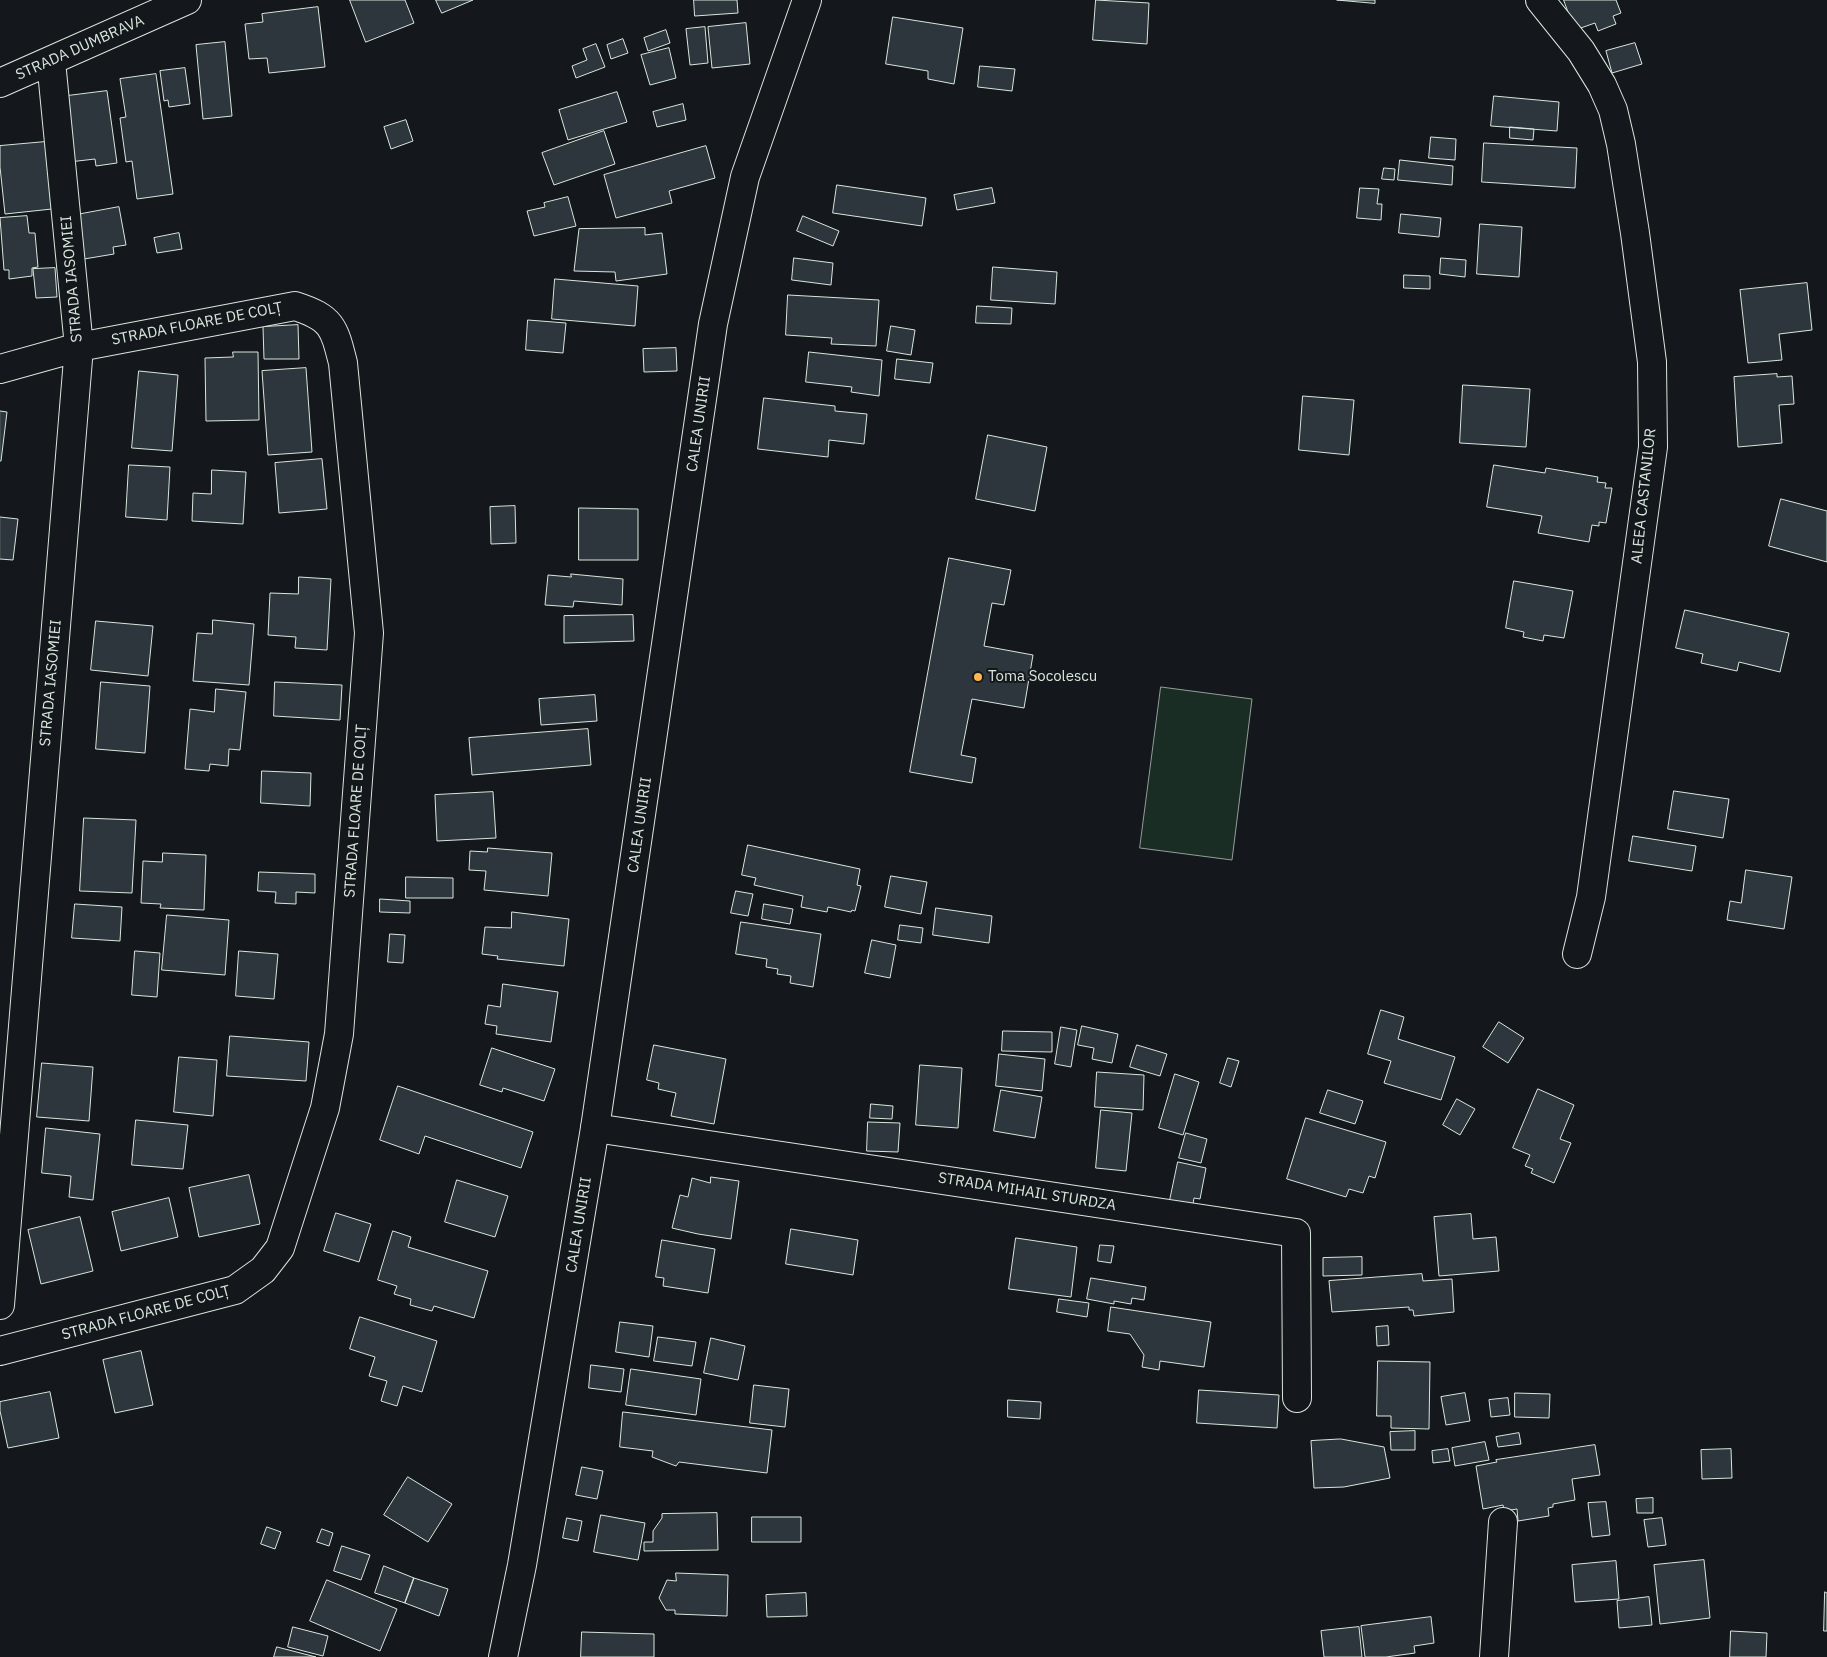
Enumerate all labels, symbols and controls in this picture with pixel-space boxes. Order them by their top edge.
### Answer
street label: STRADA DUMBRAVA [13,12,147,84]
street label: STRADA IASOMIEI [57,215,87,343]
street label: STRADA FLOARE DE COLȚ [110,299,284,349]
street label: CALEA UNIRII [683,375,715,473]
street label: ALEEA CASTANILOR [1628,427,1660,565]
street label: STRADA IASOMIEI [36,619,66,747]
place label: Toma Socolescu [988,668,1097,686]
marker: Toma Socolescu [972,671,984,683]
street label: STRADA FLOARE DE COLȚ [341,724,371,898]
street label: CALEA UNIRII [624,776,656,874]
street label: STRADA MIHAIL STURDZA [937,1169,1117,1215]
street label: CALEA UNIRII [563,1176,595,1274]
street label: STRADA FLOARE DE COLȚ [60,1282,232,1344]

